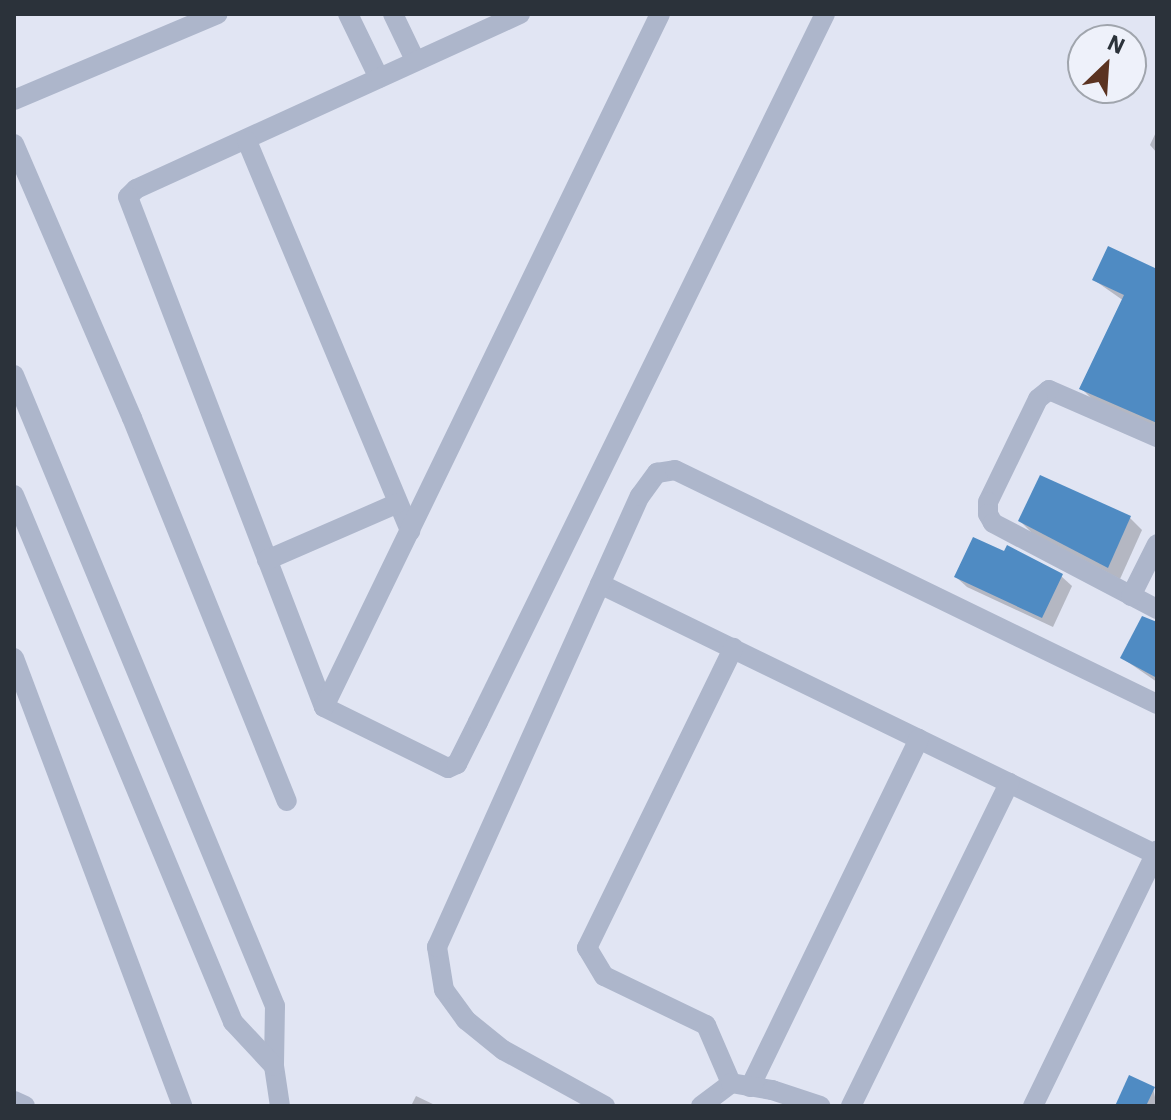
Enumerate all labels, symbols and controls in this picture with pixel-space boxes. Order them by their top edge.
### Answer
north arrow [1067,24,1147,104]
text: N [1103,27,1130,60]

